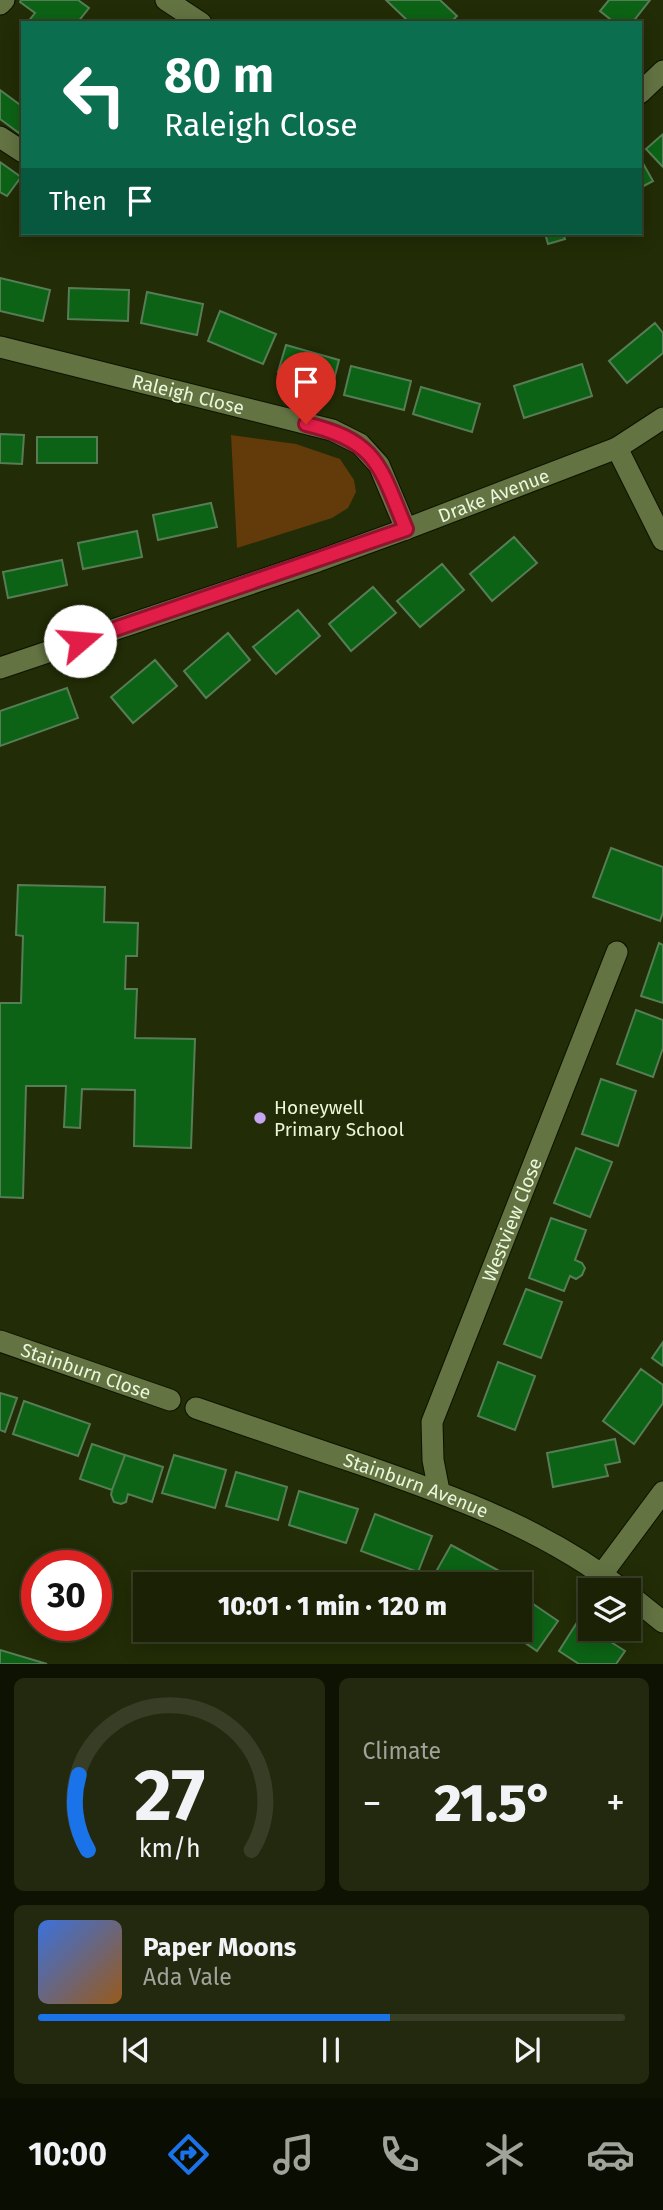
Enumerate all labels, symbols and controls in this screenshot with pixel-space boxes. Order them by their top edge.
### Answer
text: 80 m [164,46,274,105]
icon: left [49,49,140,140]
text: Raleigh Close [164,106,358,144]
icon: arrive [121,182,159,220]
text: Then [49,186,107,217]
pin [276,352,336,424]
icon: arrive [287,363,325,401]
street label: Raleigh Close [130,369,247,419]
street label: Drake Avenue [435,464,552,527]
position arrow [43,604,117,678]
place label: Honeywell Primary School [274,1096,404,1141]
marker: Honeywell Primary School [252,1110,268,1126]
street label: Westview Close [477,1154,546,1285]
street label: Stainburn Close [18,1338,154,1404]
street label: Stainburn Avenue [340,1448,492,1522]
speed limit sign: 30 [21,1550,112,1641]
map controls [578,1578,641,1641]
button: layers [578,1578,641,1641]
text: 10:01 · 1 min · 120 m [218,1591,447,1622]
text: Climate [363,1737,441,1765]
text: 27 [134,1753,205,1840]
text: 21.5° [434,1772,553,1835]
text: − [363,1780,382,1826]
text: + [606,1780,625,1826]
text: km/h [138,1834,200,1864]
text: Paper Moons [143,1932,296,1963]
text: Ada Vale [143,1963,232,1991]
icon: previous [117,2031,155,2069]
icon: pause [312,2031,350,2069]
icon: next [508,2031,546,2069]
icon: directions [164,2130,213,2179]
icon: music [269,2130,318,2179]
icon: phone [375,2130,424,2179]
icon: climate [480,2130,529,2179]
icon: car [586,2130,635,2179]
text: 10:00 [28,2135,107,2173]

